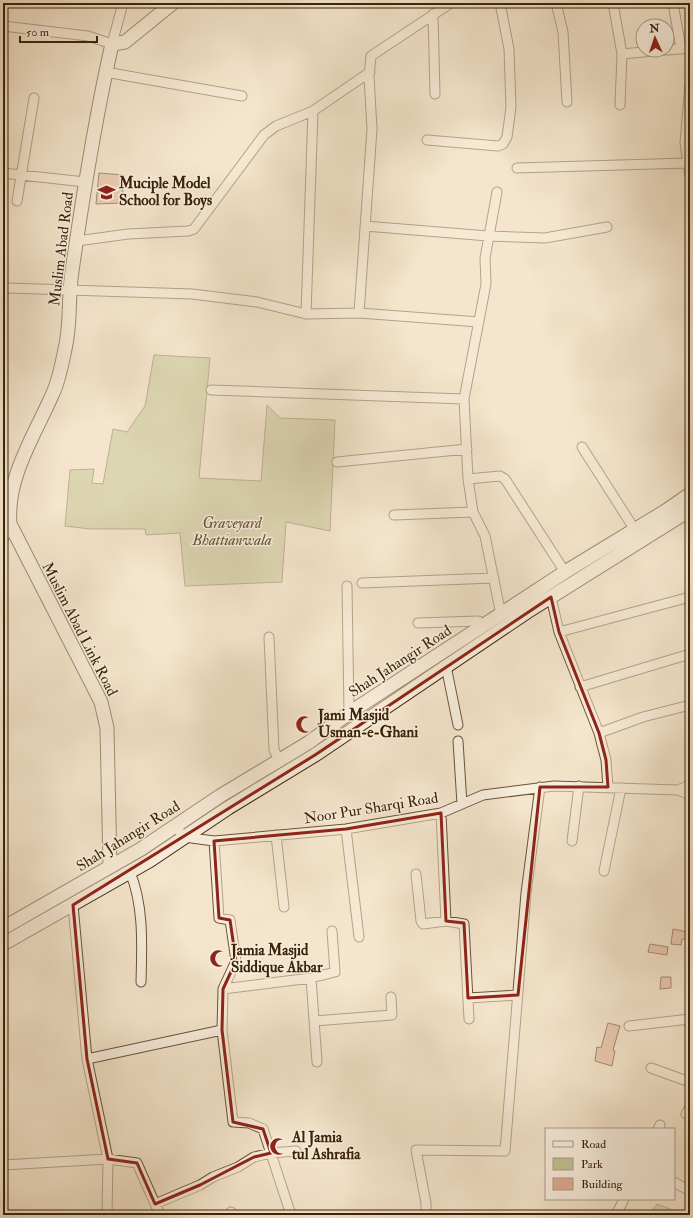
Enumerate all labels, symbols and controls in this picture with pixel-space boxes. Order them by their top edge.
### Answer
scale bar [20,18,97,44]
north arrow [635,18,675,58]
text: N [648,22,661,35]
text: 50 m [26,25,50,40]
place label: Muciple Model School for Boys [118,174,212,211]
school or university icon: Muciple Model School for Boys [96,182,116,202]
street label: Muslim Abad Road [45,190,78,307]
park label: Graveyard Bhattianwala [191,514,272,550]
street label: Muslim Abad Link Road [38,559,122,700]
street label: Shah Jahangir Road [345,621,456,703]
place label: Jami Masjid Usman-e-Ghani [317,706,418,742]
mosque icon: Jami Masjid Usman-e-Ghani [295,714,315,734]
street label: Noor Pur Sharqi Road [302,788,440,829]
street label: Shah Jahangir Road [73,797,185,877]
place label: Jamia Masjid Siddique Akbar [230,941,323,978]
mosque icon: Jamia Masjid Siddique Akbar [208,949,228,969]
place label: Al Jamia tul Ashrafia [291,1128,361,1164]
legend [545,1128,675,1200]
mosque icon: Al Jamia tul Ashrafia [269,1136,289,1156]
text: Road [581,1137,606,1152]
text: Park [581,1157,603,1172]
text: Building [581,1177,624,1192]

